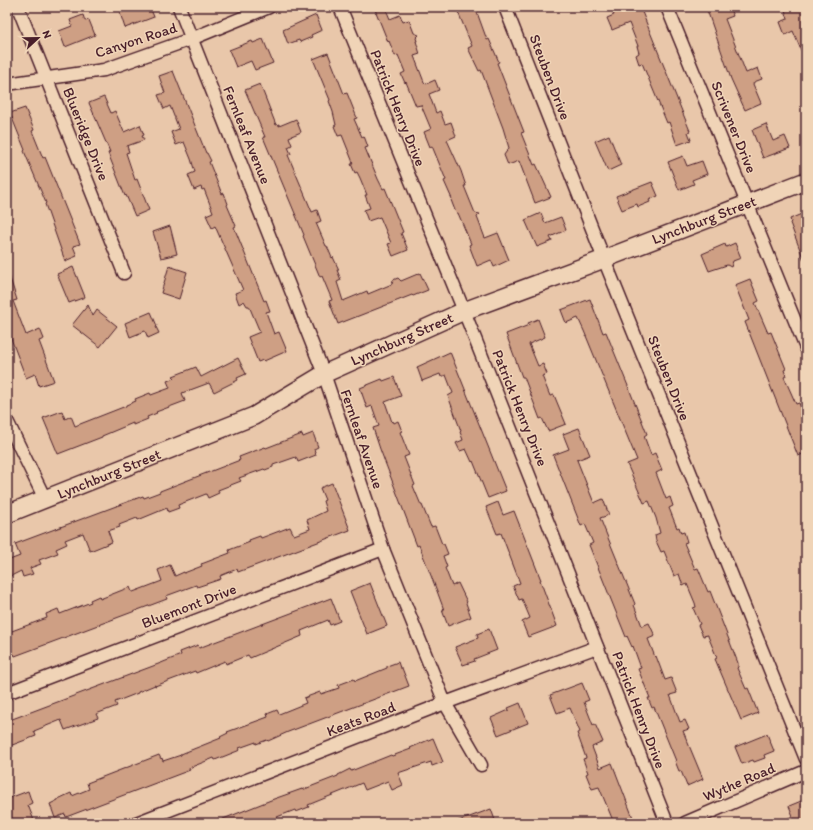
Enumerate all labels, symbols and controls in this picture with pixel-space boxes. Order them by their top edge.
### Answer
north arrow [18,18,58,58]
street label: Canyon Road [93,18,180,62]
text: N [39,29,54,40]
street label: Steuben Drive [525,32,575,122]
street label: Patrick Henry Drive [366,47,430,169]
street label: Scrivener Drive [707,78,761,176]
street label: Fernleaf Avenue [219,83,275,187]
street label: Blueridge Drive [59,85,113,183]
street label: Lynchburg Street [649,192,759,248]
street label: Lynchburg Street [348,308,456,370]
street label: Steuben Drive [644,333,694,423]
street label: Patrick Henry Drive [488,347,552,469]
street label: Fernleaf Avenue [337,387,387,491]
street label: Lynchburg Street [54,445,164,503]
street label: Bluemont Drive [139,580,239,632]
street label: Patrick Henry Drive [608,649,670,771]
street label: Keats Road [324,698,398,740]
street label: Wythe Road [700,758,779,805]

